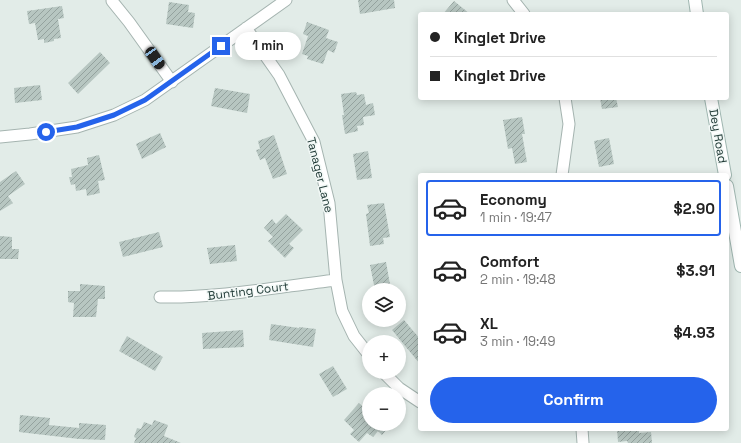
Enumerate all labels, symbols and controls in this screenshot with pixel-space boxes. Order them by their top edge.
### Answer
text: Kinglet Drive [454,28,546,47]
callout: 1 min [235,32,301,60]
route end [212,37,230,55]
text: 1 min [252,37,284,54]
car [143,45,167,71]
text: Kinglet Drive [454,66,546,85]
street label: Dey Road [705,108,731,164]
route start [37,123,55,141]
street label: Tanager Lane [303,136,337,214]
icon: car [432,190,468,226]
text: Economy [480,190,547,209]
text: $2.90 [674,199,715,218]
text: 1 min · 19:47 [480,209,552,226]
icon: car [432,252,468,288]
text: Comfort [480,252,540,271]
text: $3.91 [676,261,715,280]
text: 2 min · 19:48 [480,271,556,288]
street label: Bunting Court [207,278,289,304]
map controls [362,283,406,431]
button: layers [362,283,406,327]
icon: car [432,314,468,350]
text: XL [480,314,498,333]
text: $4.93 [674,323,715,342]
text: 3 min · 19:49 [480,333,555,350]
button: + [362,335,406,379]
button: Confirm [430,377,717,423]
button: − [362,387,406,431]

